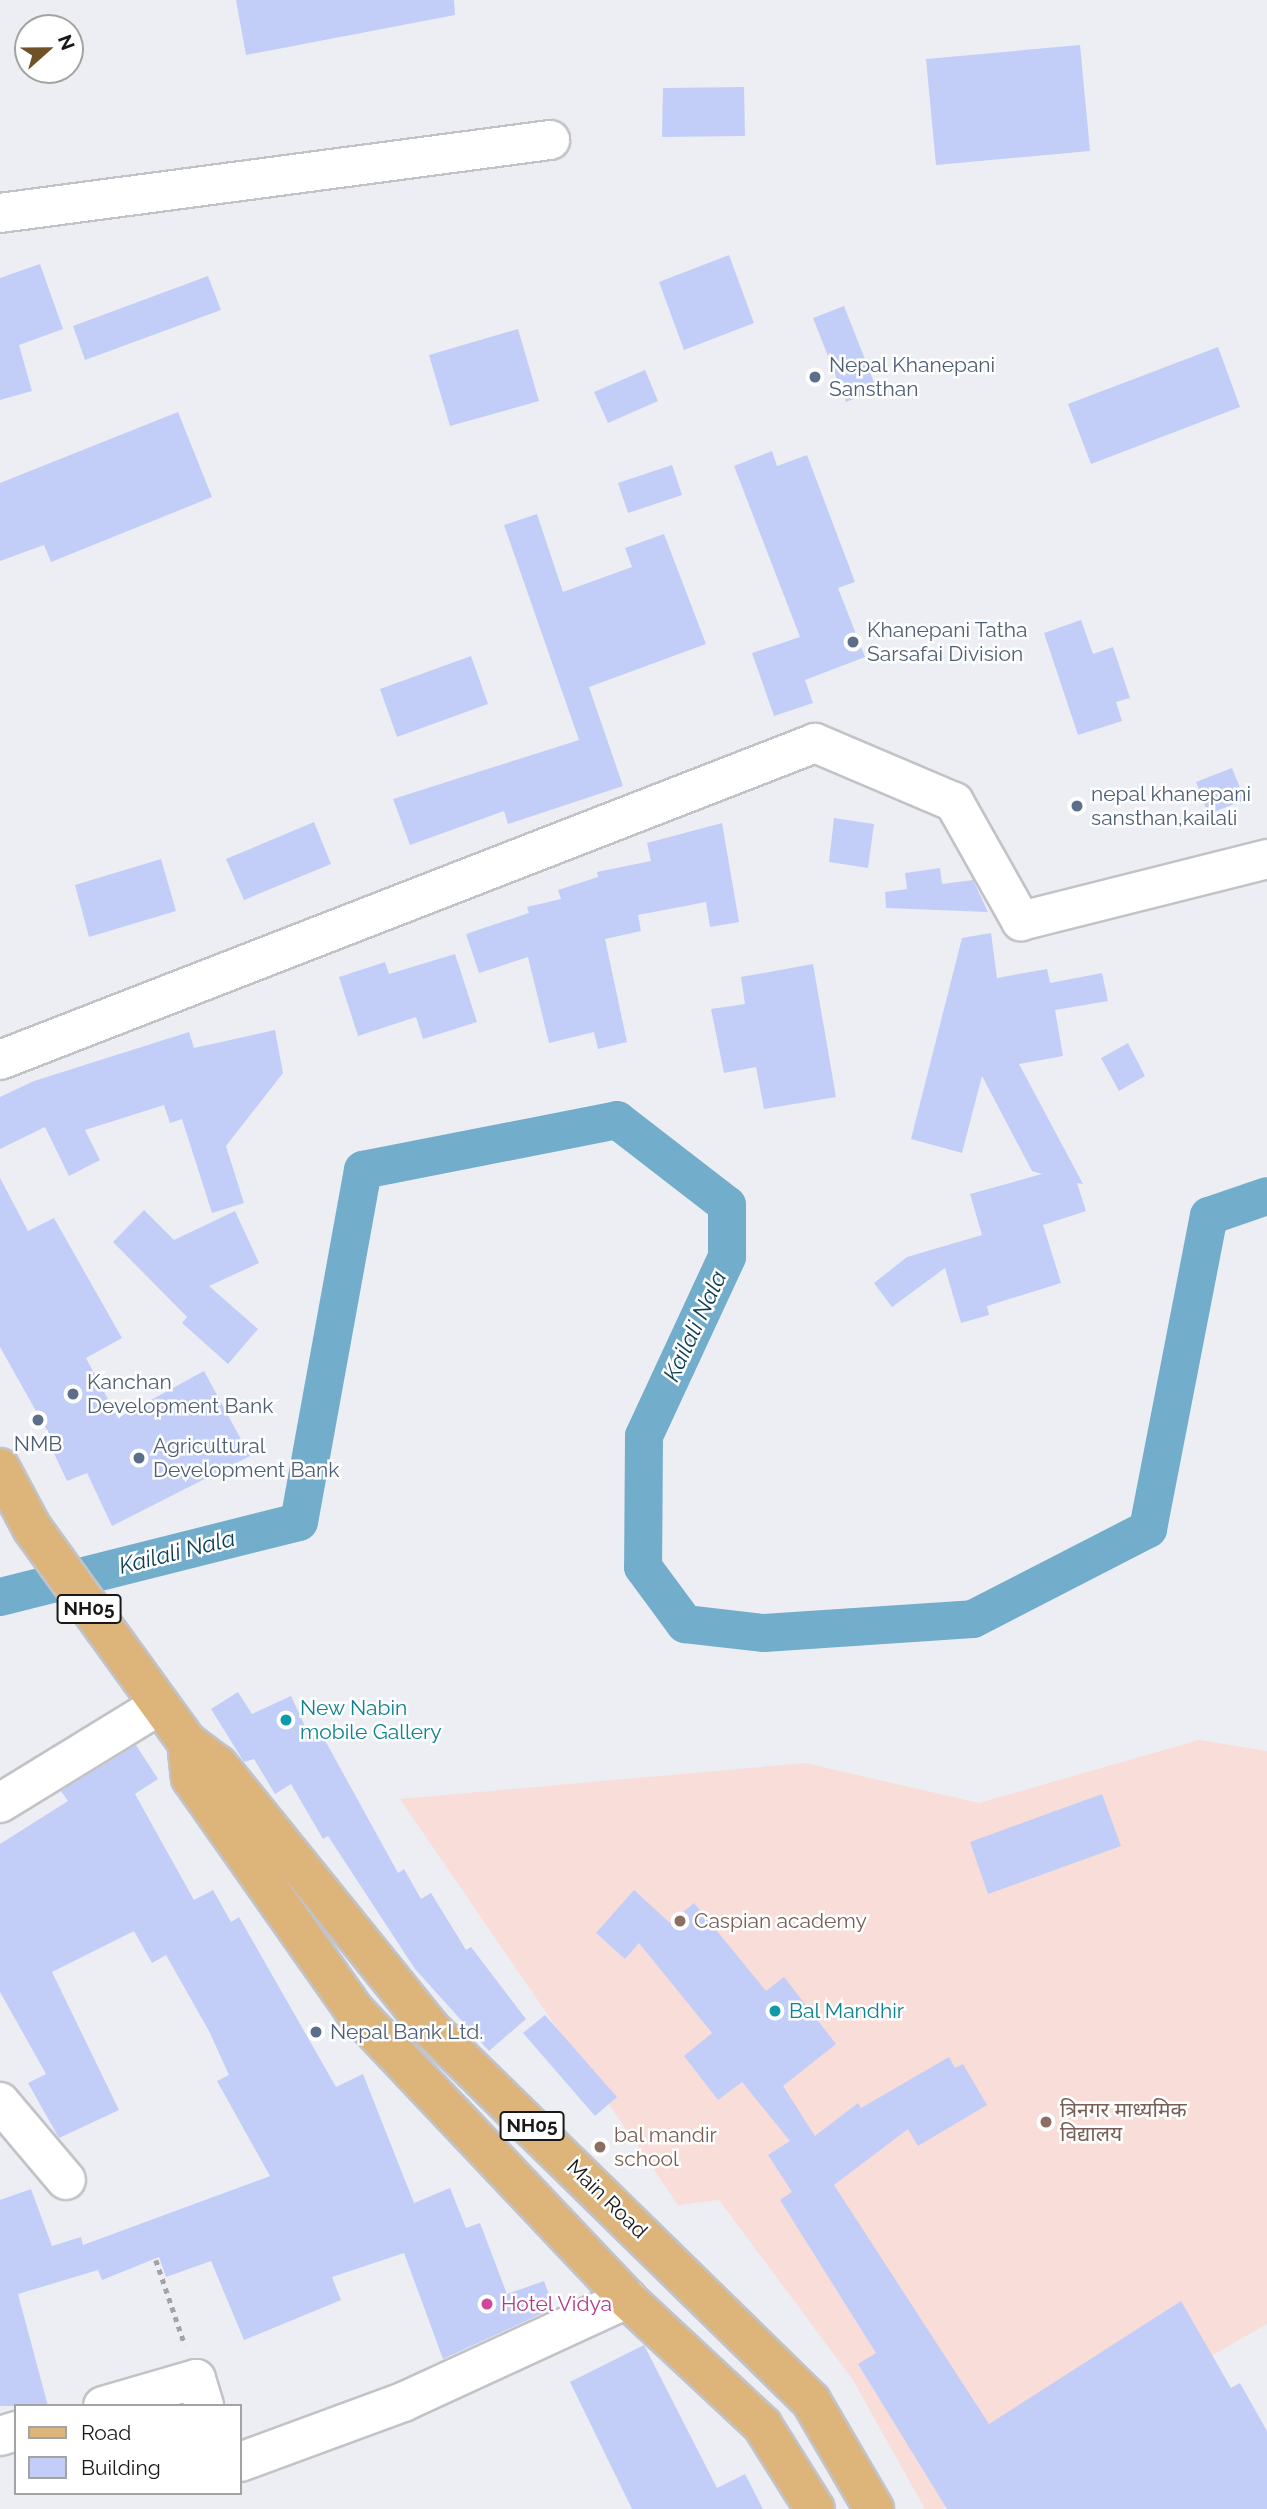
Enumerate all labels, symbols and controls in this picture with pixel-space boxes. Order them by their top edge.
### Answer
north arrow [14,14,84,84]
text: N [54,31,80,53]
place label: Nepal Khanepani Sansthan [829,352,996,402]
marker: Nepal Khanepani Sansthan [807,369,823,385]
place label: Khanepani Tatha Sarsafai Division [867,617,1028,667]
marker: Khanepani Tatha Sarsafai Division [845,634,861,650]
place label: nepal khanepani sansthan,kailali [1091,781,1252,831]
marker: nepal khanepani sansthan,kailali [1069,798,1085,814]
water label: Kailali Nala [657,1266,733,1386]
place label: Kanchan Development Bank [87,1369,273,1419]
marker: Kanchan Development Bank [65,1386,81,1402]
marker: NMB [30,1412,46,1428]
place label: NMB [14,1431,62,1457]
place label: Agricultural Development Bank [153,1433,339,1483]
marker: Agricultural Development Bank [131,1450,147,1466]
water label: Kailali Nala [116,1524,238,1580]
road number: NH05 [56,1594,122,1624]
place label: New Nabin mobile Gallery [300,1695,442,1745]
marker: New Nabin mobile Gallery [278,1712,294,1728]
place label: Caspian academy [694,1908,867,1934]
marker: Caspian academy [672,1913,688,1929]
place label: Bal Mandhir [789,1998,905,2024]
marker: Bal Mandhir [767,2003,783,2019]
place label: Nepal Bank Ltd. [330,2019,484,2045]
marker: Nepal Bank Ltd. [308,2024,324,2040]
place label: त्रिनगर माध्यमिक विद्यालय [1060,2097,1187,2147]
road number: NH05 [499,2110,565,2142]
marker: त्रिनगर माध्यमिक विद्यालय [1038,2114,1054,2130]
place label: bal mandir school [614,2122,717,2172]
marker: bal mandir school [592,2139,608,2155]
street label: Main Road [561,2154,653,2244]
place label: Hotel Vidya [501,2291,613,2317]
marker: Hotel Vidya [479,2296,495,2312]
legend [14,2404,242,2495]
text: Road [81,2420,131,2445]
text: Building [81,2455,161,2480]

